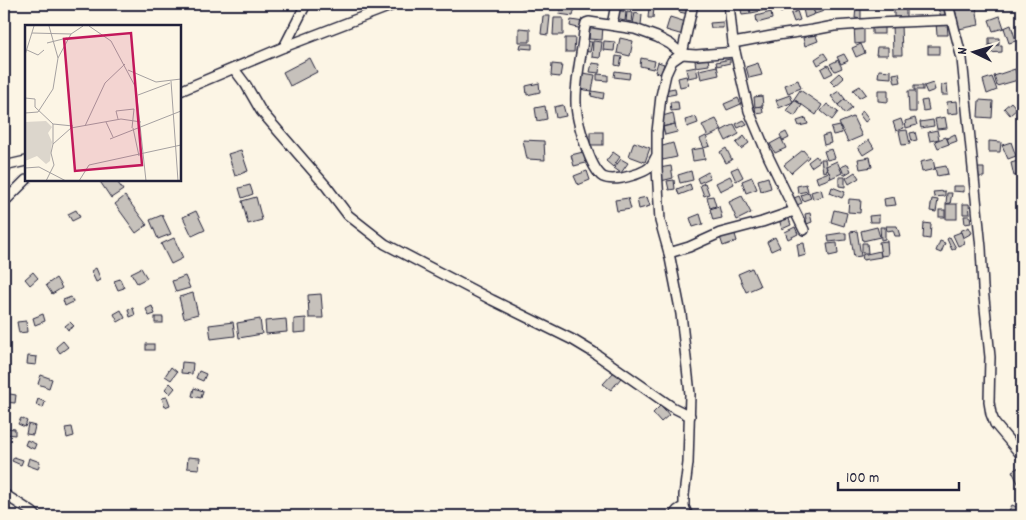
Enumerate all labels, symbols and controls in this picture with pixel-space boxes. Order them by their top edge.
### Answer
inset map [25,25,181,181]
north arrow [948,28,998,78]
text: N [953,47,973,55]
scale bar [838,460,960,492]
text: 100 m [846,468,879,490]

